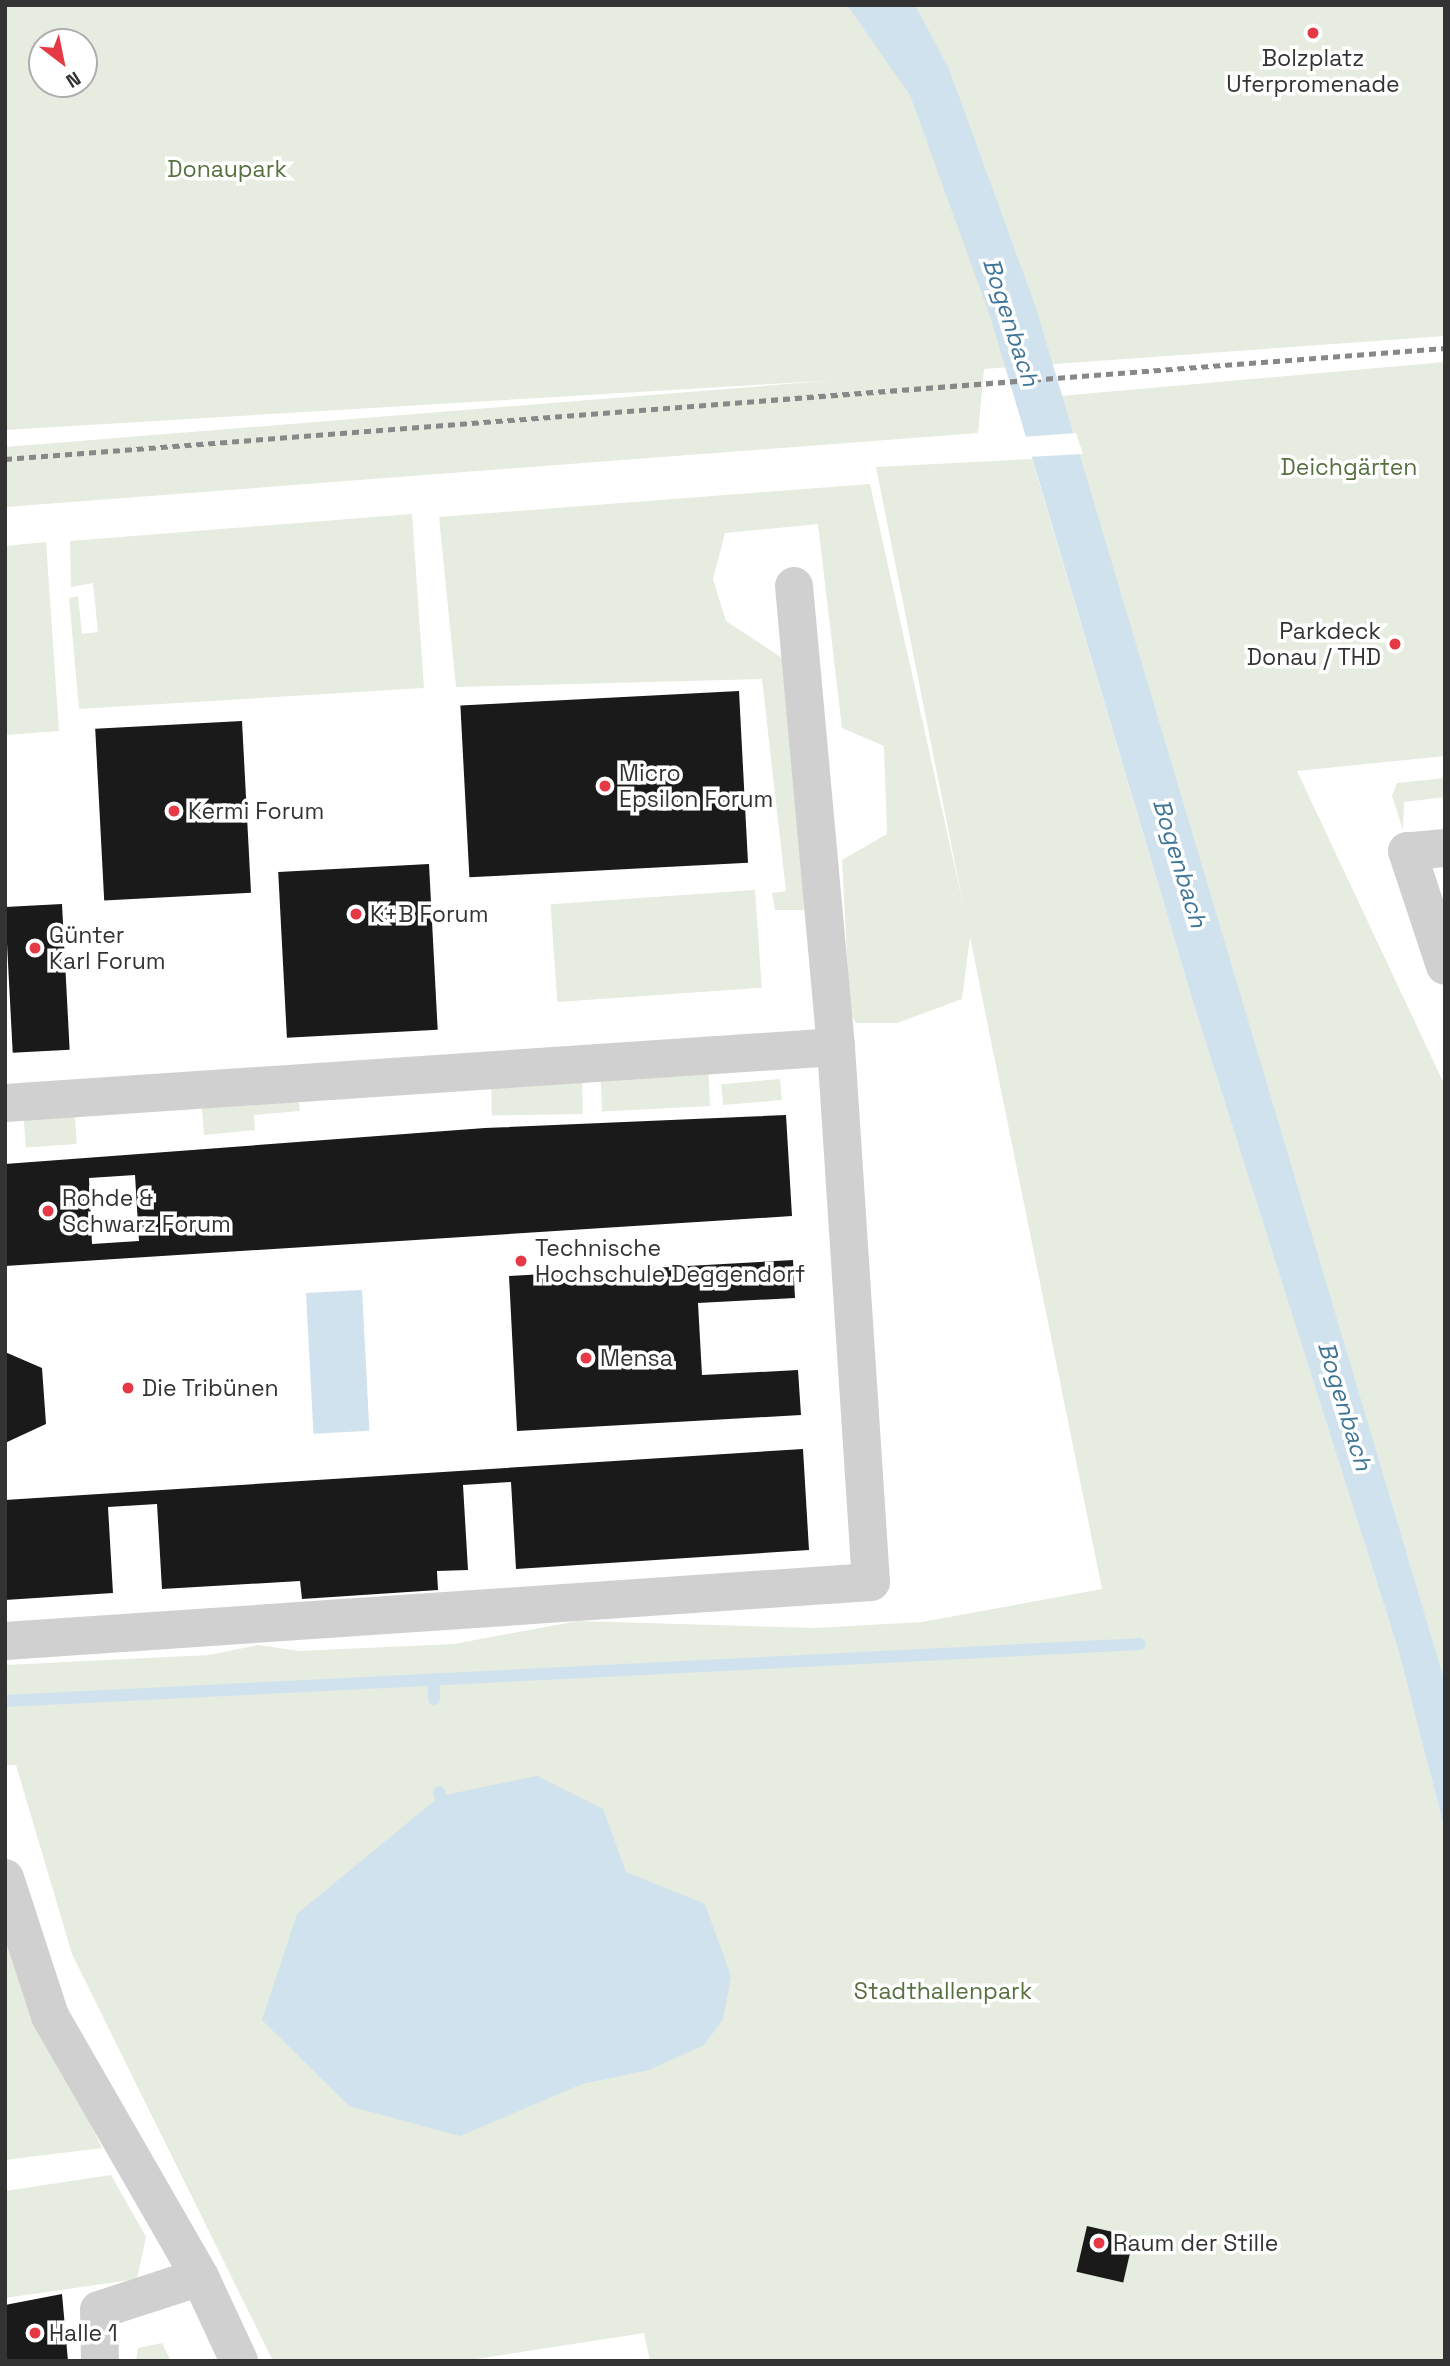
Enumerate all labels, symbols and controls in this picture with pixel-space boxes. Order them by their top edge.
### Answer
marker: Bolzplatz Uferpromenade [1305,25,1321,41]
north arrow [28,28,98,98]
place label: Bolzplatz Uferpromenade [1226,44,1400,98]
text: N [61,66,85,94]
park label: Donaupark [167,155,287,183]
water label: Bogenbach [977,254,1045,390]
park label: Deichgärten [1281,453,1417,481]
place label: Parkdeck Donau / THD [1246,617,1381,671]
marker: Parkdeck Donau / THD [1387,636,1403,652]
place label: Micro Epsilon Forum [619,759,773,813]
marker: Micro Epsilon Forum [597,778,613,794]
water label: Bogenbach [1147,795,1213,931]
place label: Kermi Forum [188,797,324,825]
marker: Kermi Forum [166,803,182,819]
place label: K+B Forum [370,900,488,928]
marker: K+B Forum [348,906,364,922]
place label: Günter Karl Forum [49,921,165,975]
marker: Günter Karl Forum [27,940,43,956]
place label: Rohde & Schwarz Forum [62,1184,231,1238]
marker: Rohde & Schwarz Forum [40,1203,56,1219]
place label: Technische Hochschule Deggendorf [535,1234,805,1288]
marker: Technische Hochschule Deggendorf [513,1253,529,1269]
water label: Bogenbach [1312,1338,1378,1474]
place label: Mensa [600,1344,673,1372]
marker: Mensa [578,1350,594,1366]
place label: Die Tribünen [142,1374,279,1402]
marker: Die Tribünen [120,1380,136,1396]
park label: Stadthallenpark [854,1977,1032,2005]
place label: Raum der Stille [1113,2229,1278,2257]
marker: Raum der Stille [1091,2235,1107,2251]
place label: Halle 1 [49,2319,118,2347]
marker: Halle 1 [27,2325,43,2341]

